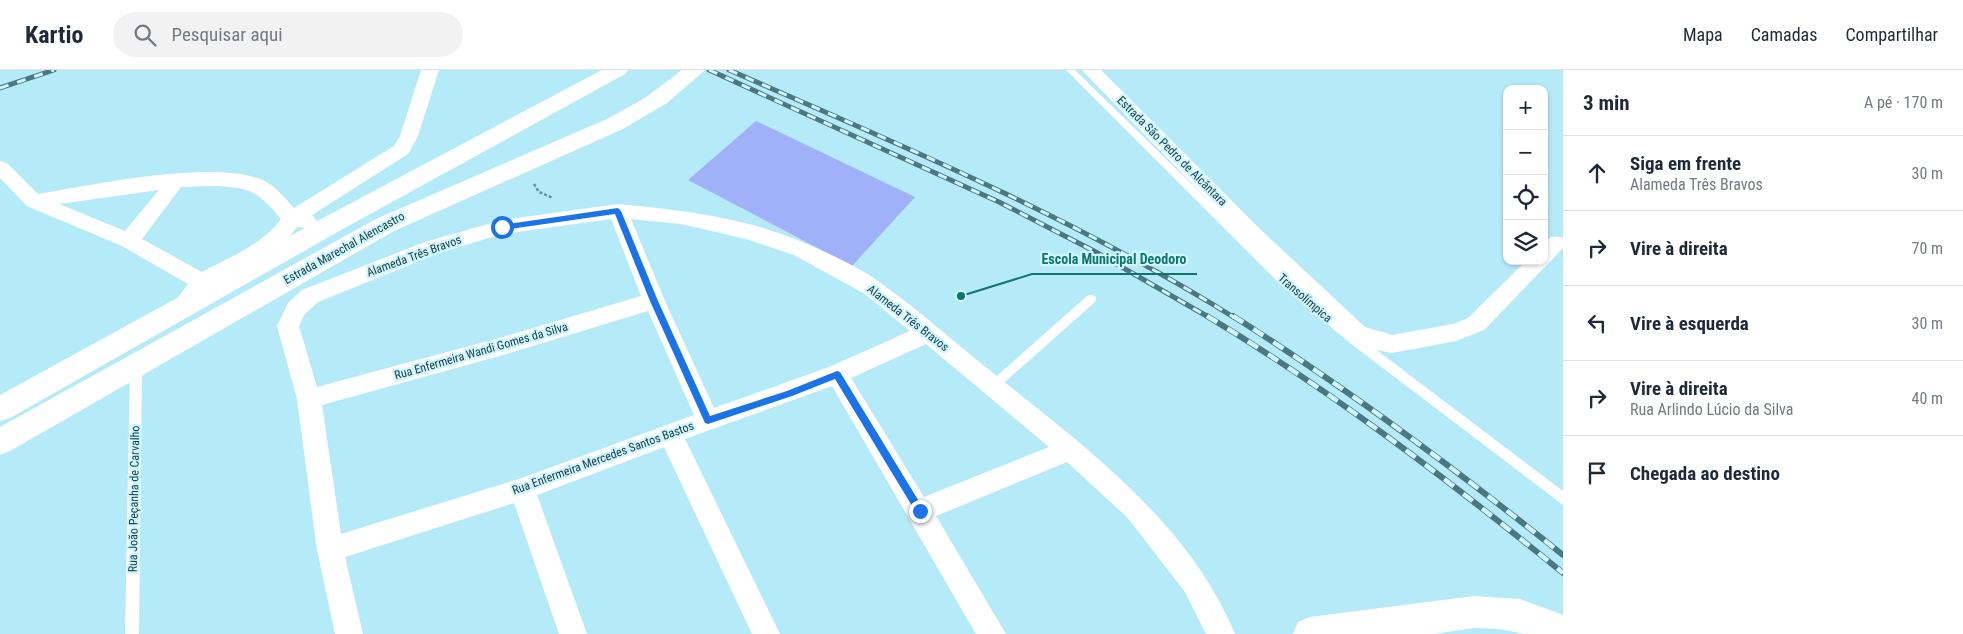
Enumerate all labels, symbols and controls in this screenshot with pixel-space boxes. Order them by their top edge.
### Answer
search box [113,12,463,57]
text: Kartio [25,21,83,49]
icon: search [131,21,159,49]
text: Pesquisar aqui [171,23,283,46]
text: Mapa [1683,24,1723,45]
text: Camadas [1751,24,1817,45]
text: Compartilhar [1845,24,1938,45]
map controls [1503,85,1548,265]
button: + [1503,85,1548,130]
text: 3 min [1583,91,1630,115]
street label: Estrada São Pedro de Alcântara [1114,93,1230,209]
text: A pé · 170 m [1864,93,1943,112]
button: − [1503,130,1548,175]
text: Siga em frente [1630,152,1741,175]
icon: ahead [1583,159,1611,187]
text: 30 m [1911,164,1943,183]
button: locate [1503,175,1548,220]
text: Alameda Três Bravos [1630,175,1763,194]
street label: Estrada Marechal Alencastro [281,209,407,287]
route start [491,216,514,239]
button: layers [1503,220,1548,265]
street label: Alameda Três Bravos [365,232,463,280]
icon: right [1583,234,1611,262]
text: Vire à direita [1630,237,1728,260]
text: 70 m [1911,239,1943,258]
callout: Escola Municipal Deodoro [1032,245,1197,274]
text: Escola Municipal Deodoro [1042,251,1187,267]
street label: Transolímpica [1275,271,1335,325]
street label: Alameda Três Bravos [864,282,952,354]
icon: left [1583,309,1611,337]
text: Vire à esquerda [1630,312,1749,335]
text: 30 m [1911,314,1943,333]
street label: Rua Enfermeira Wandi Gomes da Silva [393,319,570,382]
text: Vire à direita [1630,377,1728,400]
icon: right [1583,384,1611,412]
text: 40 m [1911,389,1943,408]
text: Rua Arlindo Lúcio da Silva [1630,400,1793,419]
street label: Rua Enfermeira Mercedes Santos Bastos [510,419,696,497]
street label: Rua João Peçanha de Carvalho [126,426,142,572]
icon: arrive [1583,459,1611,487]
text: Chegada ao destino [1630,462,1780,485]
route end [909,500,932,523]

